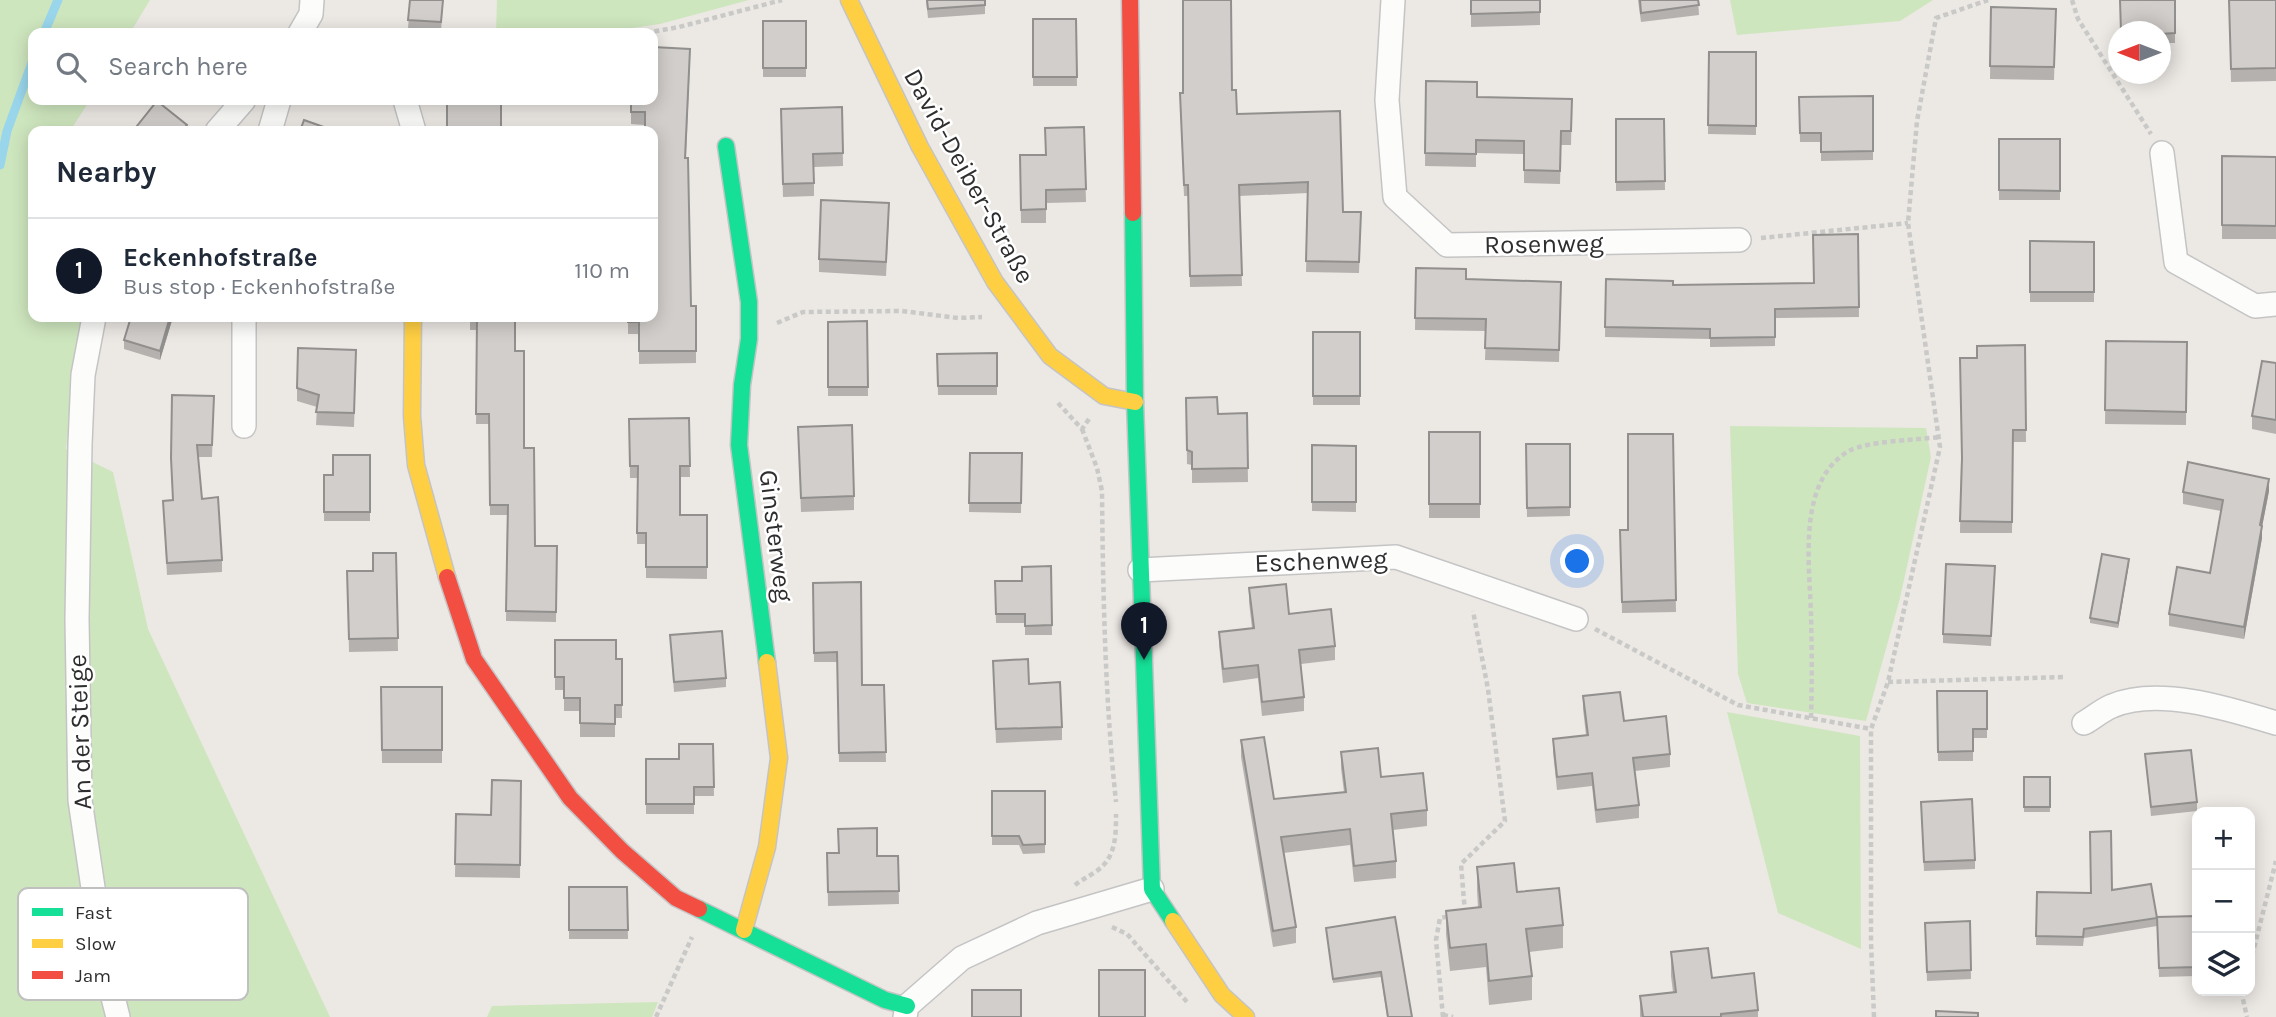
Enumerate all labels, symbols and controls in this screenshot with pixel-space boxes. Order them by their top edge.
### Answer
north arrow [2108,21,2171,84]
search box [28,28,658,105]
icon: search [52,48,90,86]
text: Search here [108,51,248,82]
street label: David-Deiber-Straße [897,63,1041,289]
text: Nearby [56,154,156,190]
street label: Rosenweg [1484,227,1604,261]
text: Eckenhofstraße [123,242,318,273]
text: 1 [75,257,83,284]
text: 110 m [574,257,630,284]
text: Bus stop · Eckenhofstraße [123,273,395,300]
street label: Ginsterweg [752,468,800,604]
street label: Eschenweg [1254,543,1388,579]
your location [1560,544,1594,578]
pin: 1 [1121,602,1167,660]
street label: An der Steige [62,654,98,810]
map controls [2192,807,2255,996]
button: + [2192,807,2255,870]
button: − [2192,870,2255,933]
legend [18,888,248,1000]
text: Fast [75,902,112,924]
text: Slow [75,933,116,955]
button: layers [2192,933,2255,996]
text: Jam [75,965,111,987]

